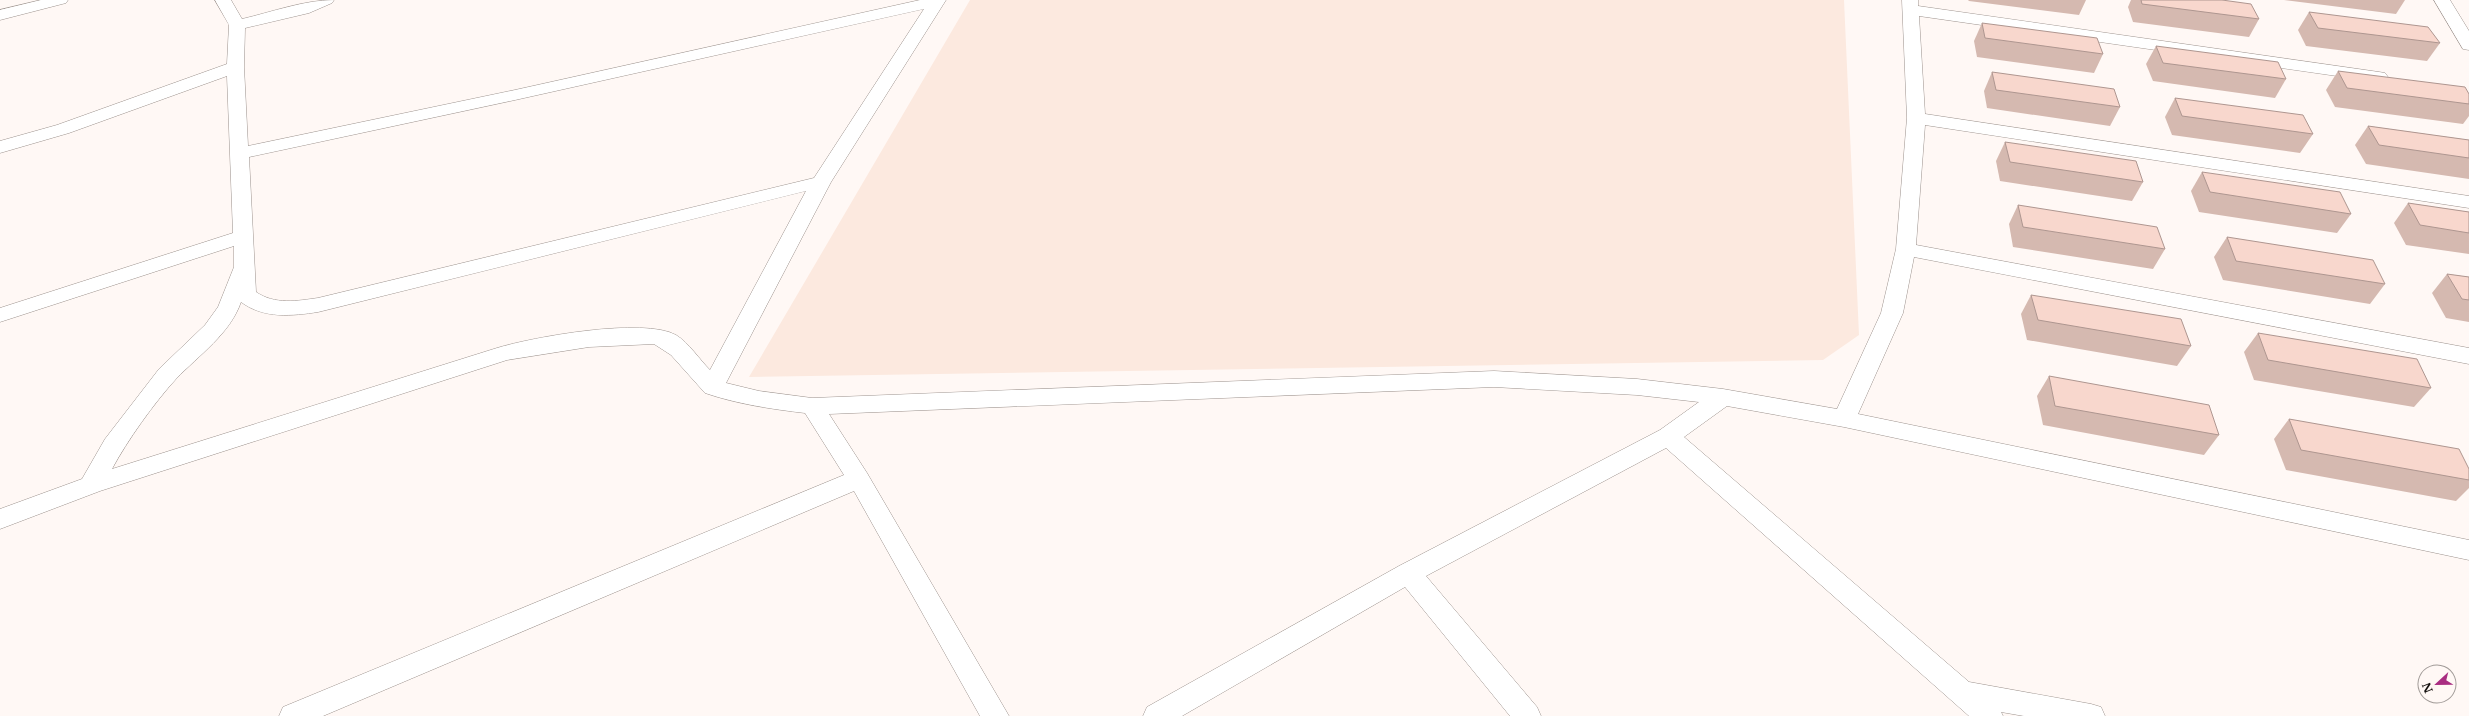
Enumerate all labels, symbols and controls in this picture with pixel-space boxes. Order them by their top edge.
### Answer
north arrow [2417,664,2457,704]
text: N [2419,680,2436,695]

